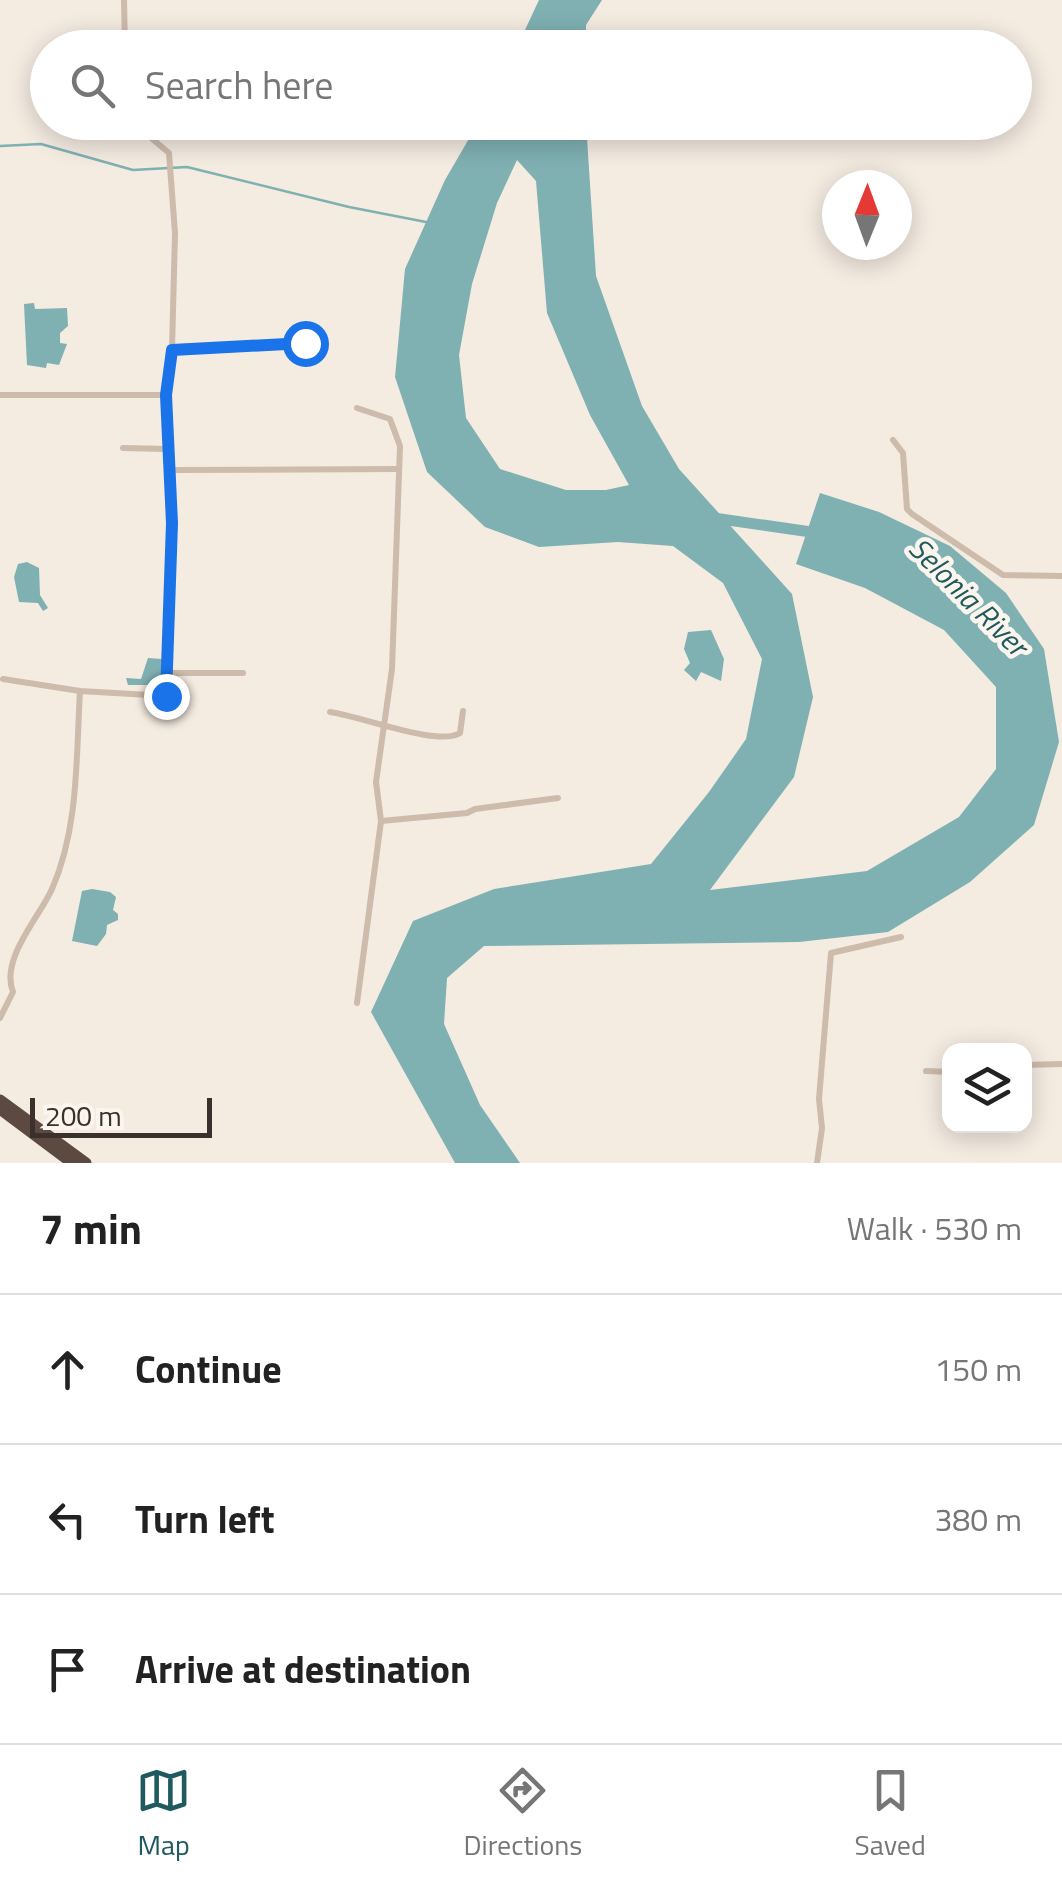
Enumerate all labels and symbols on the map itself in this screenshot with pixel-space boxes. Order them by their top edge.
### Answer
north arrow [822,170,912,260]
route start [283,321,329,367]
water label: Selonia River [899,526,1041,669]
route end [144,674,190,720]
scale bar [30,1093,212,1138]

